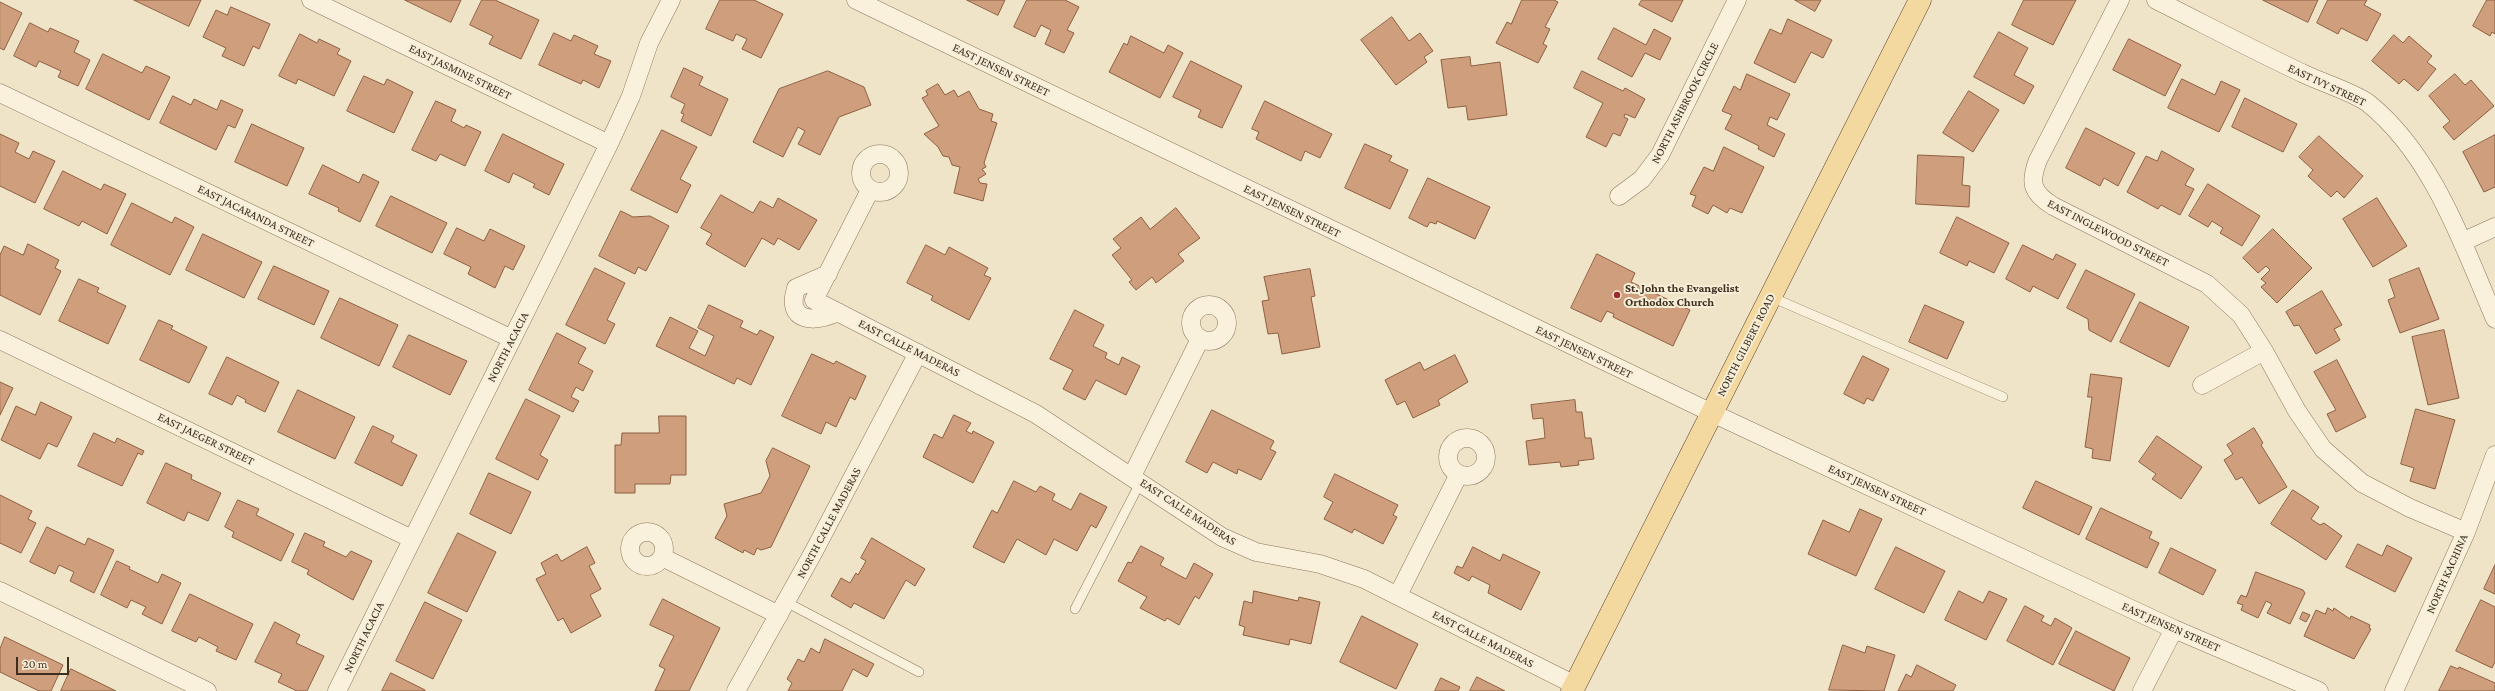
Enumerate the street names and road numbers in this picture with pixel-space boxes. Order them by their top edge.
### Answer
street label: EAST JENSEN STREET [950,40,1052,100]
street label: NORTH ASHBROOK CIRCLE [1648,40,1722,166]
street label: EAST JASMINE STREET [406,41,514,103]
street label: EAST IVY STREET [2286,61,2368,109]
street label: EAST JACARANDA STREET [195,181,317,251]
street label: EAST JENSEN STREET [1241,181,1343,241]
street label: EAST INGLEWOOD STREET [2045,196,2171,270]
street label: NORTH GILBERT ROAD [1714,291,1778,399]
street label: NORTH ACACIA [484,309,532,385]
street label: EAST CALLE MADERAS [856,316,962,380]
street label: EAST JENSEN STREET [1533,322,1635,382]
street label: EAST JAEGER STREET [155,409,257,469]
street label: EAST JENSEN STREET [1826,461,1928,519]
street label: NORTH CALLE MADERAS [794,465,864,581]
street label: EAST CALLE MADERAS [1137,475,1239,549]
street label: NORTH KACHINA [2423,532,2471,616]
street label: NORTH ACACIA [341,599,387,675]
street label: EAST JENSEN STREET [2120,599,2222,655]
street label: EAST CALLE MADERAS [1430,607,1536,671]

